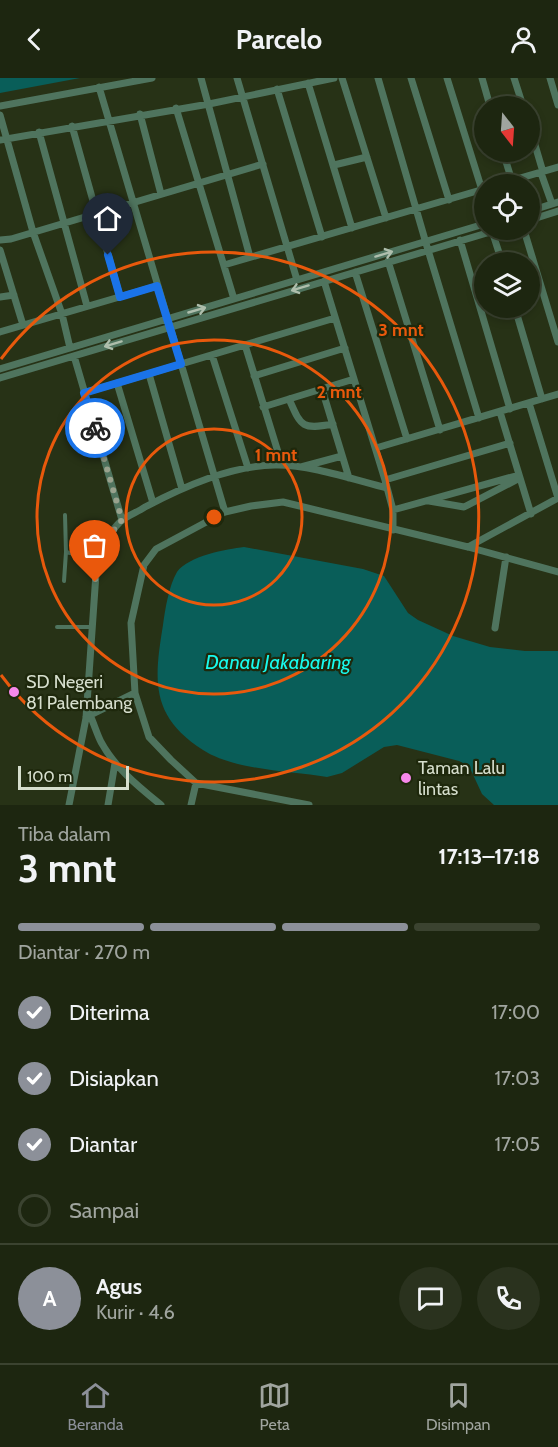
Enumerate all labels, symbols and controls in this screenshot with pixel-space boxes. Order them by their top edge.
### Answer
icon: back [18,23,51,56]
text: Parcelo [236,23,322,56]
icon: person [507,23,540,56]
north arrow [474,96,540,162]
map controls [474,96,540,318]
button: locate [474,174,540,240]
pin [82,193,133,255]
icon: home [91,202,124,235]
one-way arrow [374,248,393,259]
button: layers [474,252,540,318]
one-way arrow [291,283,310,294]
one-way arrow [187,304,206,315]
text: 3 mnt [378,319,424,341]
one-way arrow [104,339,123,350]
text: 2 mnt [316,381,362,403]
courier [65,398,125,458]
icon: bike [79,412,112,445]
text: 1 mnt [255,444,297,466]
centre of rings [204,507,224,527]
pin [69,520,120,582]
icon: bag [78,529,111,562]
water label: Danau Jakabaring [205,650,352,674]
place label: SD Negeri 81 Palembang [26,671,133,714]
marker: SD Negeri 81 Palembang [7,685,21,699]
place label: Taman Lalu lintas [418,757,505,800]
scale bar [18,763,129,790]
text: 100 m [27,767,72,786]
marker: Taman Lalu lintas [399,771,413,785]
text: Tiba dalam [18,822,110,846]
text: 17:13–17:18 [438,843,540,870]
text: 3 mnt [18,844,116,892]
text: Diantar · 270 m [18,940,150,964]
icon: check [18,996,51,1029]
text: Diterima [69,999,150,1026]
text: 17:00 [491,1000,540,1024]
icon: check [18,1062,51,1095]
text: Disiapkan [69,1065,159,1092]
text: 17:03 [494,1066,540,1090]
icon: check [18,1128,51,1161]
text: Diantar [69,1131,137,1158]
text: 17:05 [494,1132,540,1156]
text: Sampai [69,1197,139,1224]
button: chat [399,1267,462,1330]
button: phone [477,1267,540,1330]
text: Agus [96,1273,142,1300]
text: A [43,1285,56,1312]
text: Kurir · 4.6 [96,1300,175,1324]
tab: Beranda [67,1379,123,1434]
tab: Peta [258,1379,291,1434]
tab: Disimpan [426,1379,491,1434]

